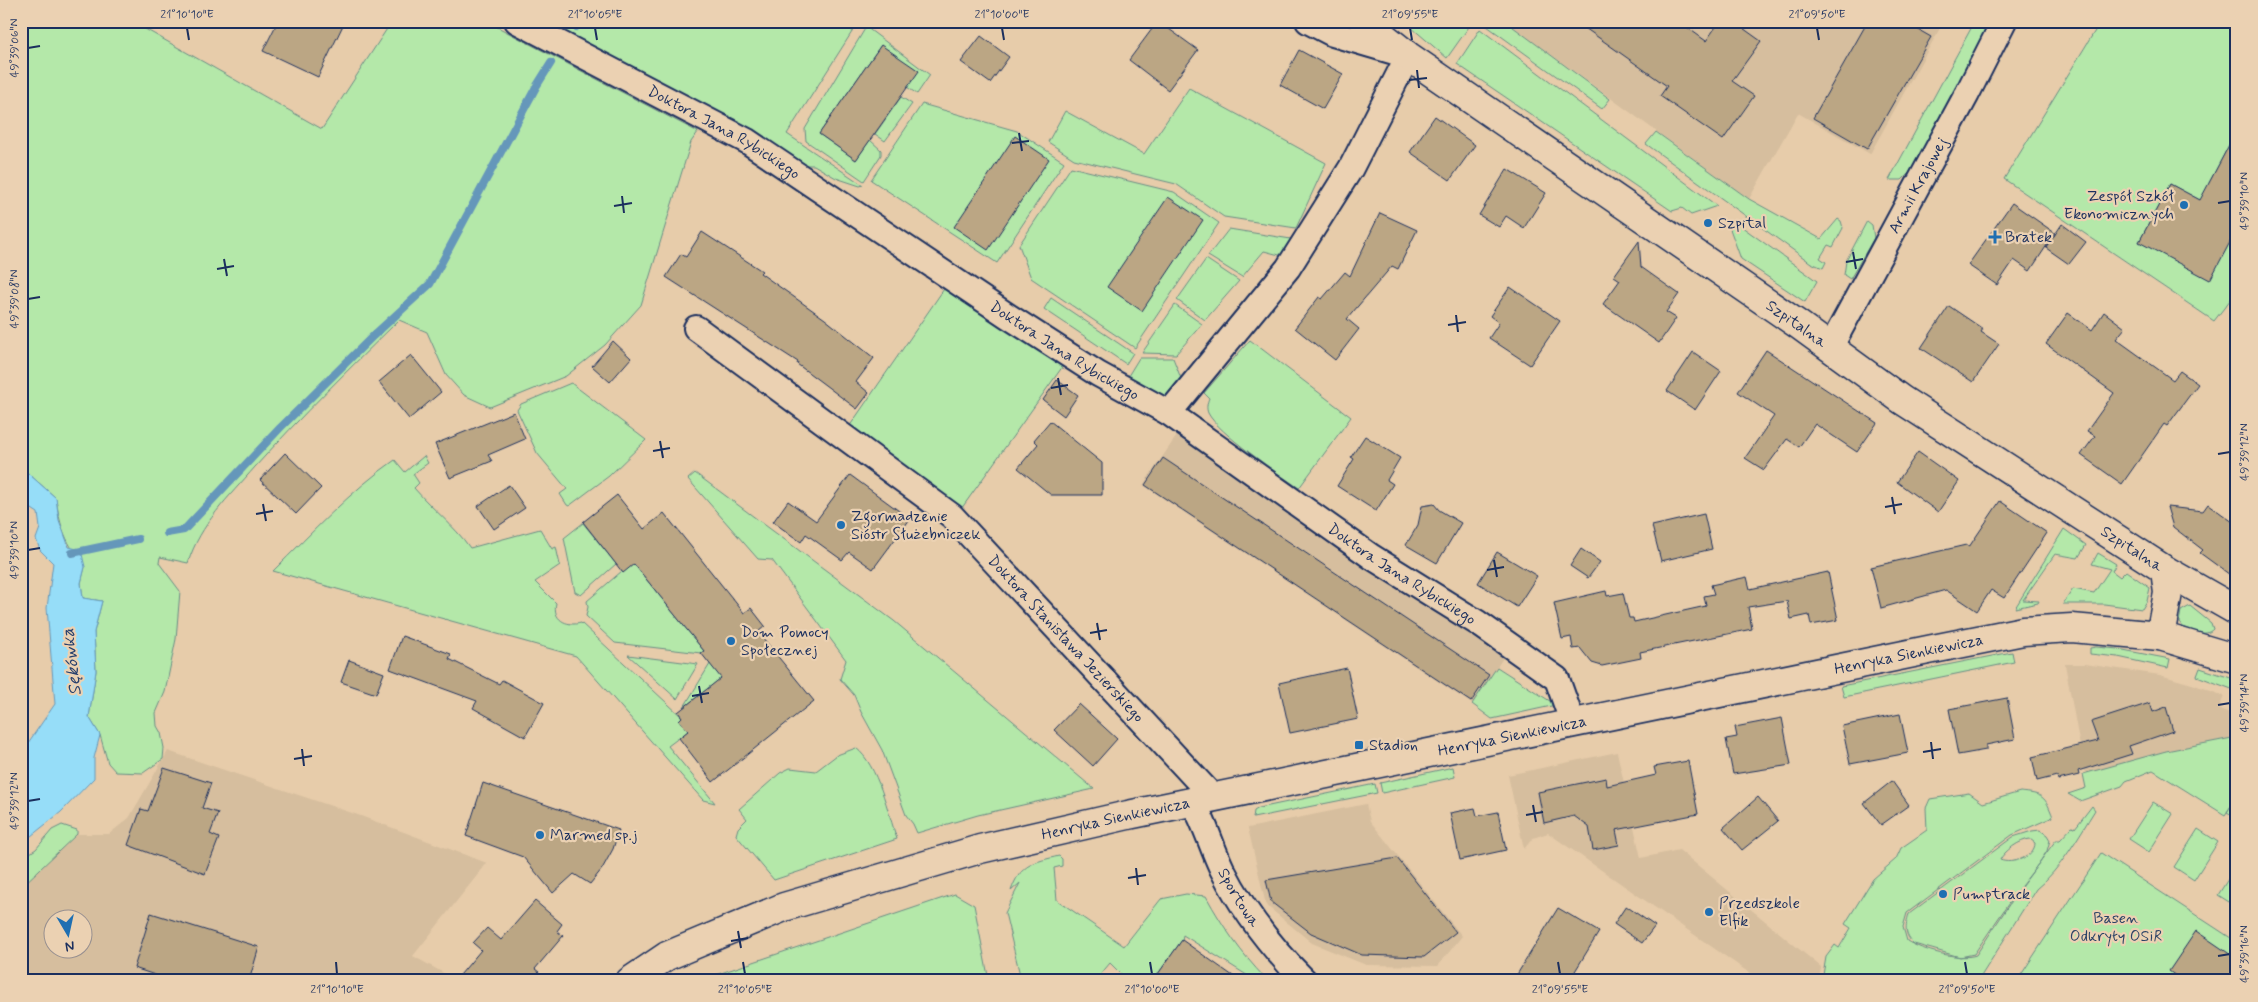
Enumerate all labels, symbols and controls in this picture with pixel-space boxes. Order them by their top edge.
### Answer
text: 21°10'10"E [160,7,214,23]
text: 21°10'05"E [568,7,622,23]
text: 21°10'00"E [975,7,1029,23]
text: 21°09'55"E [1382,7,1438,23]
text: 21°09'50"E [1789,7,1845,23]
text: 49°39'06"N [7,18,23,78]
street label: Doktora Jana Rybickiego [644,80,804,184]
street label: Armii Krajowej [1883,133,1952,237]
text: 49°39'10"N [2237,172,2253,230]
place label: Zespół Szkół Ekonomicznych [2064,186,2175,225]
marker: Zespół Szkół Ekonomicznych [2178,199,2190,211]
place label: Szpital [1718,213,1766,234]
marker: Szpital [1702,217,1714,229]
place label: Bratek [2005,227,2052,248]
marker: Bratek [1989,231,2001,243]
text: 49°39'08"N [7,270,23,328]
street label: Szpitalna [1762,295,1832,353]
street label: Doktora Jana Rybickiego [986,296,1143,405]
text: 49°39'12"N [2237,423,2253,481]
place label: Zgormadzenie Sióstr Służebniczek [851,506,980,545]
street label: Doktora Jana Rybickiego [1324,518,1480,630]
marker: Zgormadzenie Sióstr Służebniczek [835,519,847,531]
text: 49°39'10"N [7,521,23,579]
street label: Szpitalna [2097,521,2167,577]
street label: Doktora Stanisława Jezierskiego [983,550,1149,727]
place label: Dom Pomocy Społecznej [741,622,829,661]
water label: Sękówka [56,627,88,697]
street label: Henryka Sienkiewicza [1832,629,1985,680]
marker: Dom Pomocy Społecznej [725,635,737,647]
text: 49°39'14"N [2237,674,2253,732]
street label: Henryka Sienkiewicza [1436,710,1589,761]
place label: Stadion [1369,735,1418,756]
marker: Stadion [1353,739,1365,751]
text: 49°39'12"N [7,772,23,830]
street label: Henryka Sienkiewicza [1039,792,1192,845]
place label: Marmed sp.j [550,825,637,846]
marker: Marmed sp.j [534,829,546,841]
street label: Sportowa [1213,864,1265,931]
place label: Pumptrack [1953,884,2030,905]
marker: Pumptrack [1937,888,1949,900]
place label: Przedszkole Elfik [1719,893,1800,932]
marker: Przedszkole Elfik [1703,906,1715,918]
park label: Basen Odkryty OSiR [2070,908,2162,947]
north arrow [42,910,92,960]
text: 49°39'16"N [2237,925,2253,983]
text: N [64,936,76,955]
text: 21°10'10"E [310,982,364,998]
text: 21°10'05"E [718,982,772,998]
text: 21°10'00"E [1125,982,1179,998]
text: 21°09'55"E [1532,982,1588,998]
text: 21°09'50"E [1939,982,1995,998]

